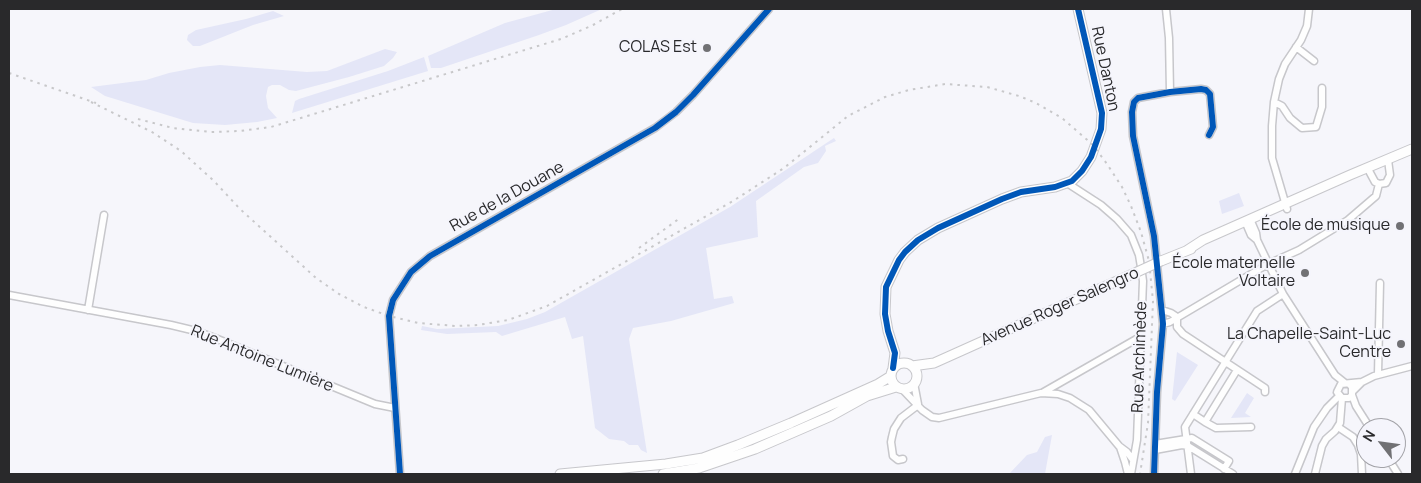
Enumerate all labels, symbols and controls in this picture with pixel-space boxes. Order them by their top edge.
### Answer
street label: Rue Danton [1087,25,1123,113]
place label: COLAS Est [619,38,697,58]
marker: COLAS Est [701,42,713,54]
street label: Rue de la Douane [447,158,567,236]
place label: École de musique [1261,216,1390,236]
marker: École de musique [1394,220,1406,232]
place label: École maternelle Voltaire [1172,254,1295,292]
street label: Avenue Roger Salengro [978,263,1142,351]
marker: École maternelle Voltaire [1299,267,1311,279]
street label: Rue Archimède [1128,301,1152,413]
street label: Rue Antoine Lumière [188,322,336,396]
place label: La Chapelle-Saint-Luc Centre [1227,325,1391,363]
marker: La Chapelle-Saint-Luc Centre [1395,338,1407,350]
north arrow [1356,418,1406,468]
text: N [1358,427,1379,445]

